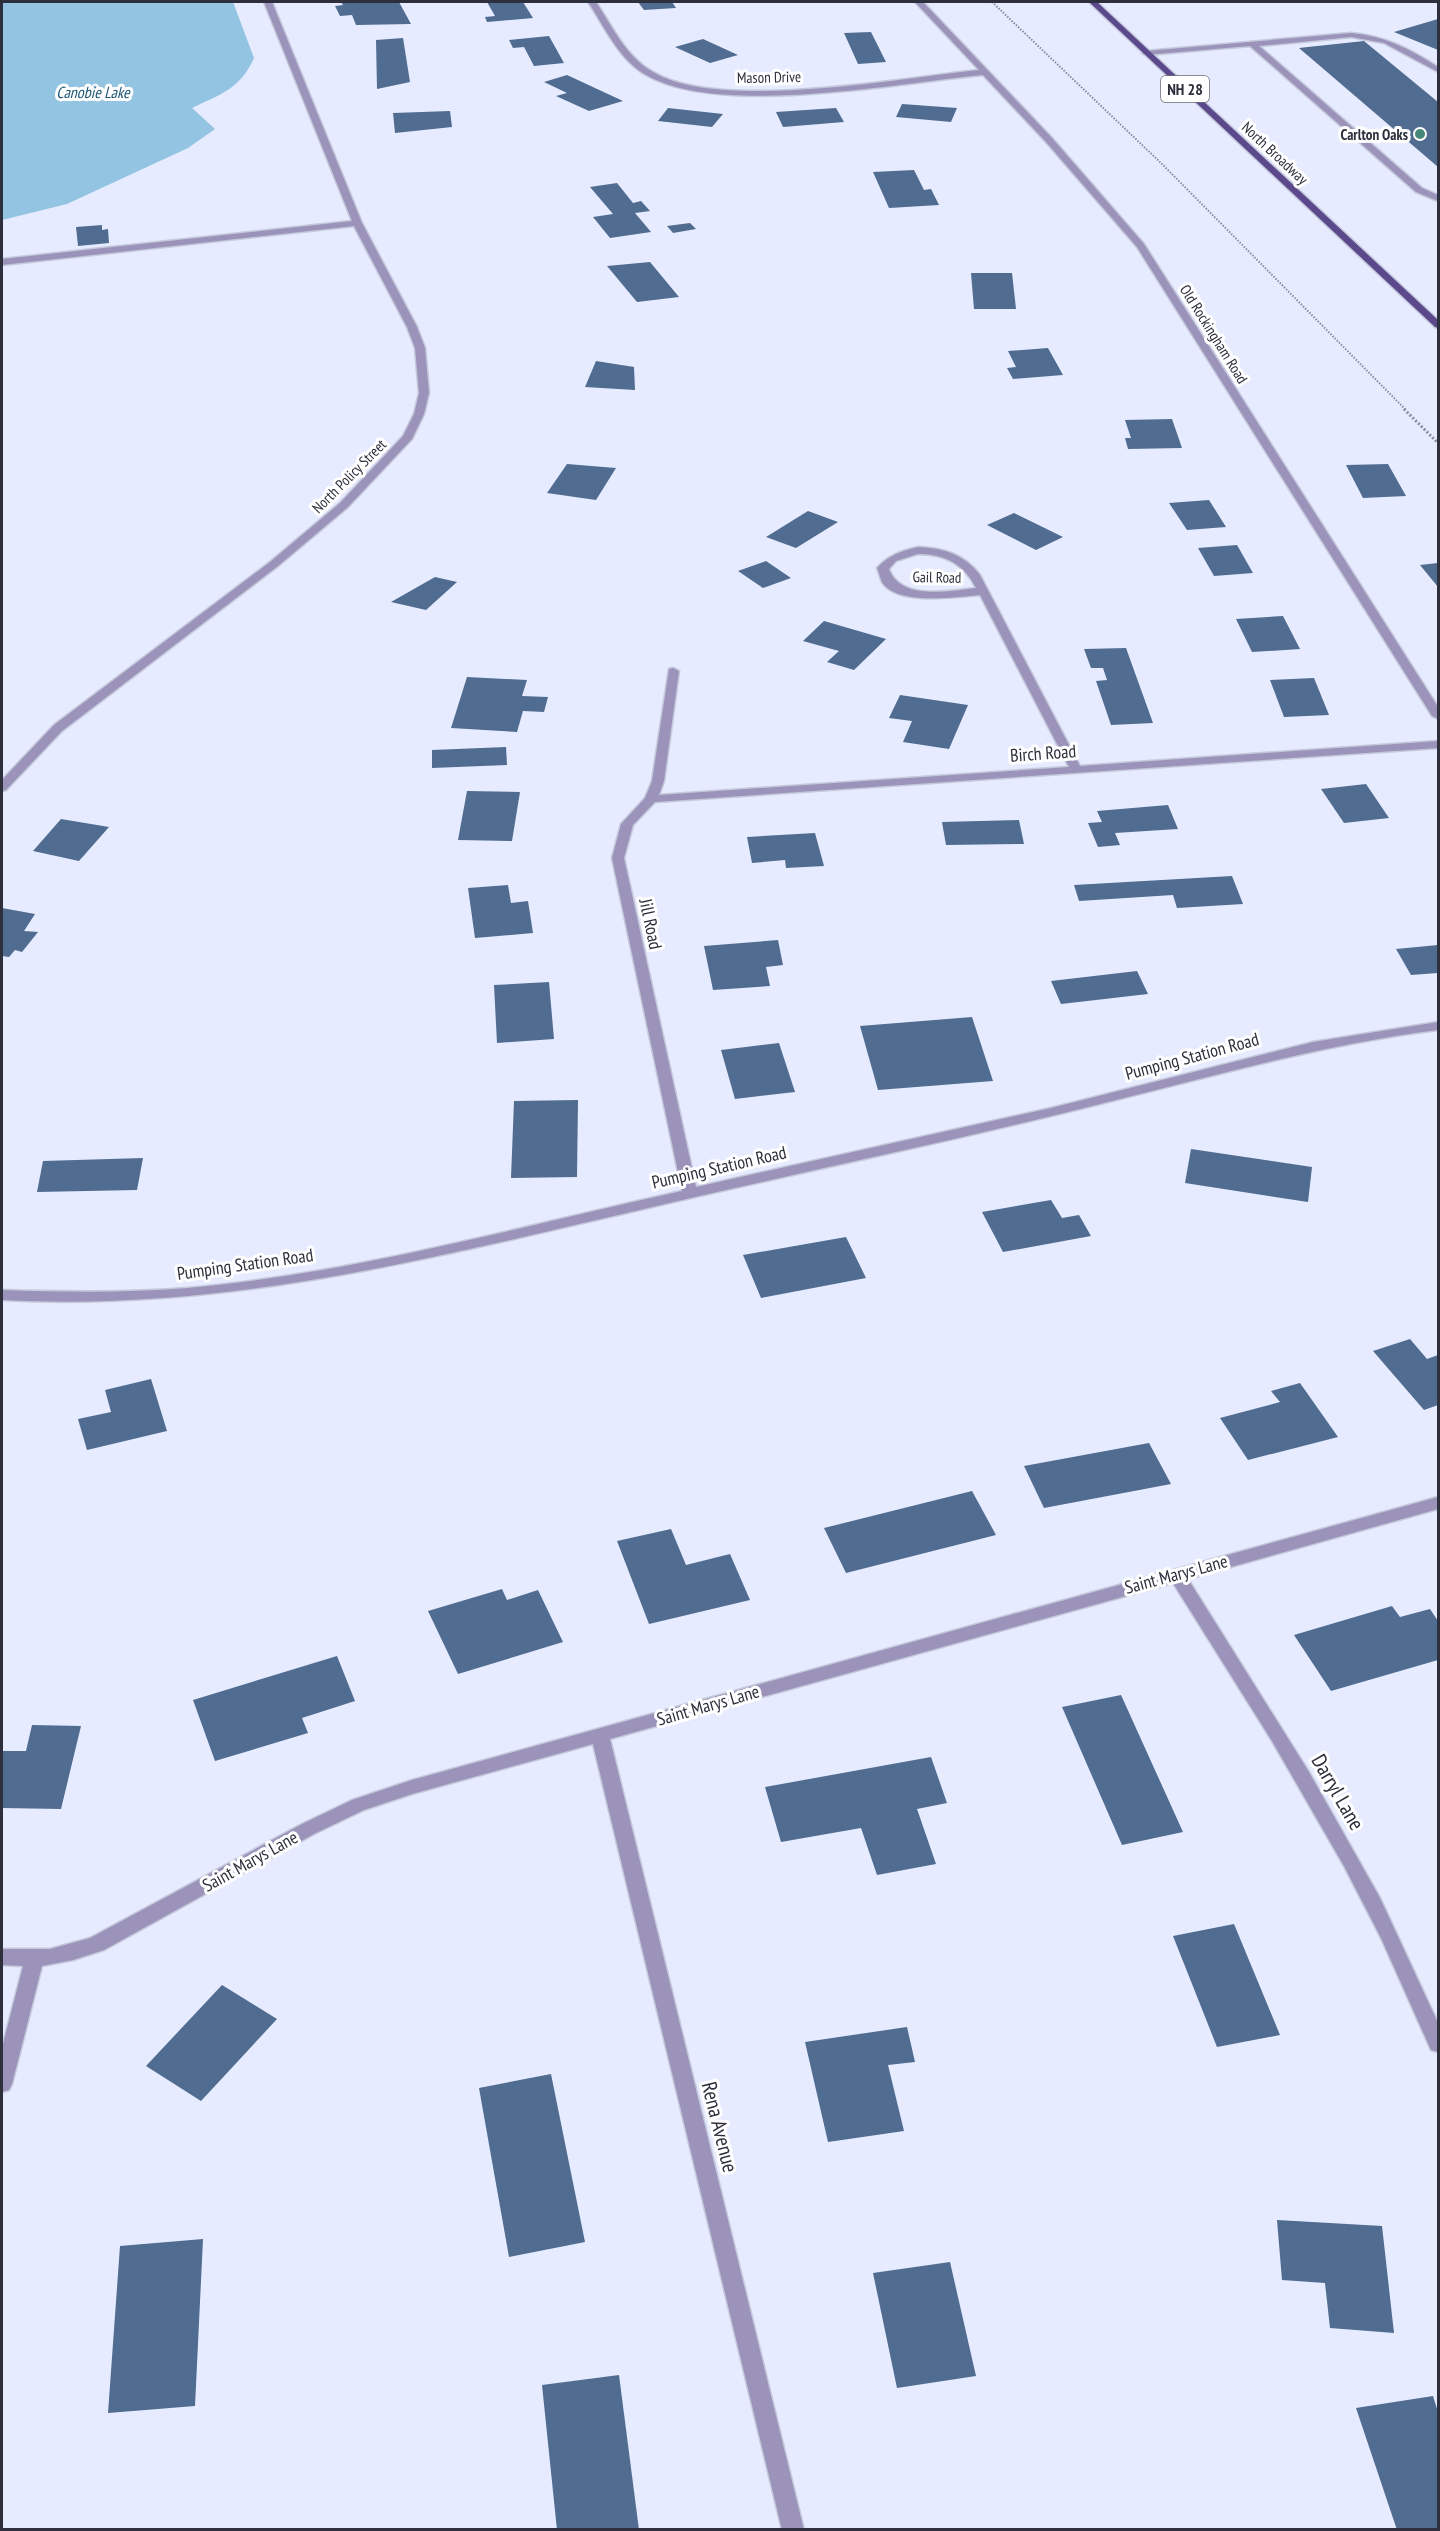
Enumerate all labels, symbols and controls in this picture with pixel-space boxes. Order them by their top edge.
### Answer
street label: Mason Drive [737,67,801,87]
road number: NH 28 [1161,76,1209,102]
water label: Canobie Lake [56,82,131,102]
street label: North Broadway [1238,118,1312,189]
place label: Carlton Oaks [1340,125,1408,144]
marker: Carlton Oaks [1413,127,1427,141]
street label: Old Rockingham Road [1176,281,1252,387]
street label: North Policy Street [308,435,390,517]
street label: Gail Road [912,567,962,587]
street label: Birch Road [1009,739,1077,767]
street label: Jill Road [634,896,668,951]
street label: Pumping Station Road [1123,1027,1261,1085]
street label: Pumping Station Road [650,1140,788,1194]
street label: Pumping Station Road [175,1243,315,1285]
street label: Saint Marys Lane [1122,1549,1230,1599]
street label: Saint Marys Lane [654,1679,762,1731]
street label: Darryl Lane [1306,1749,1370,1835]
street label: Saint Marys Lane [198,1825,302,1897]
street label: Rena Avenue [696,2079,744,2175]

